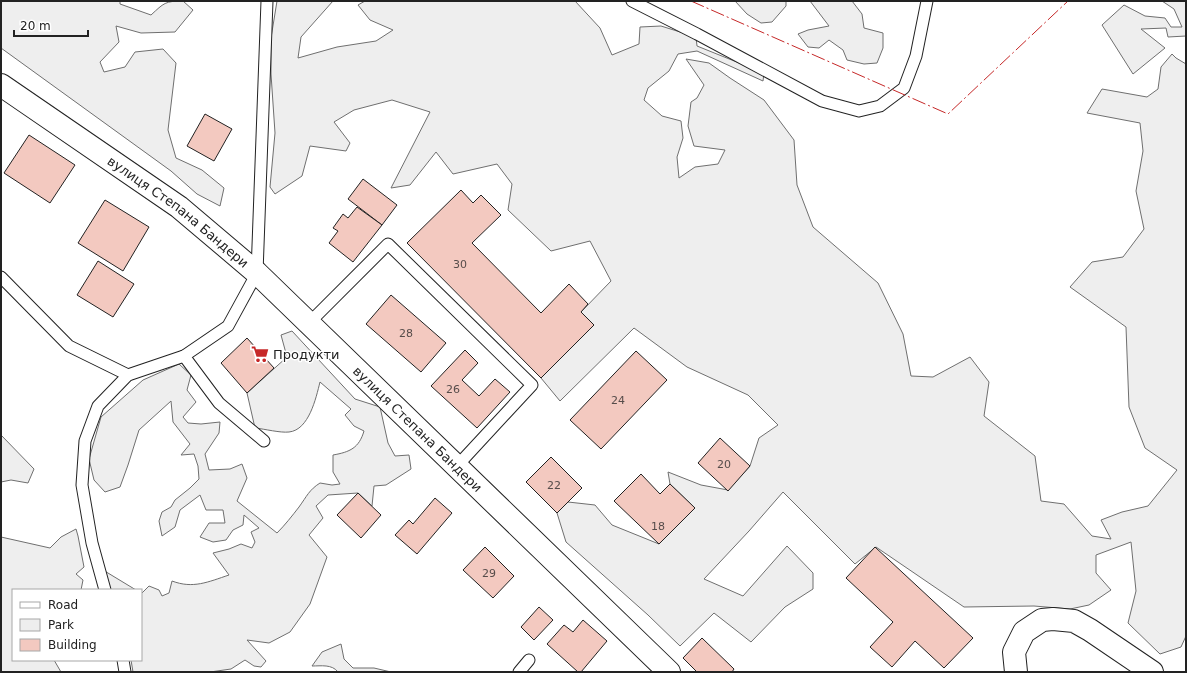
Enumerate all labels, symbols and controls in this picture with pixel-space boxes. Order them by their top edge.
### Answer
scale bar [14,12,88,38]
text: 20 m [20,19,51,33]
street label: вулиця Степана Бандери [105,153,252,271]
house number: 30 [453,258,467,271]
house number: 28 [399,327,413,340]
supermarket icon: Продукти [250,344,270,364]
place label: Продукти [273,347,340,362]
street label: вулиця Степана Бандери [350,363,485,495]
house number: 26 [446,383,460,396]
house number: 24 [611,394,625,407]
house number: 20 [717,458,731,471]
house number: 22 [547,479,561,492]
house number: 18 [651,520,665,533]
house number: 29 [482,567,496,580]
legend [12,589,142,661]
text: Road [48,598,78,612]
text: Park [48,618,74,632]
text: Building [48,638,97,652]

